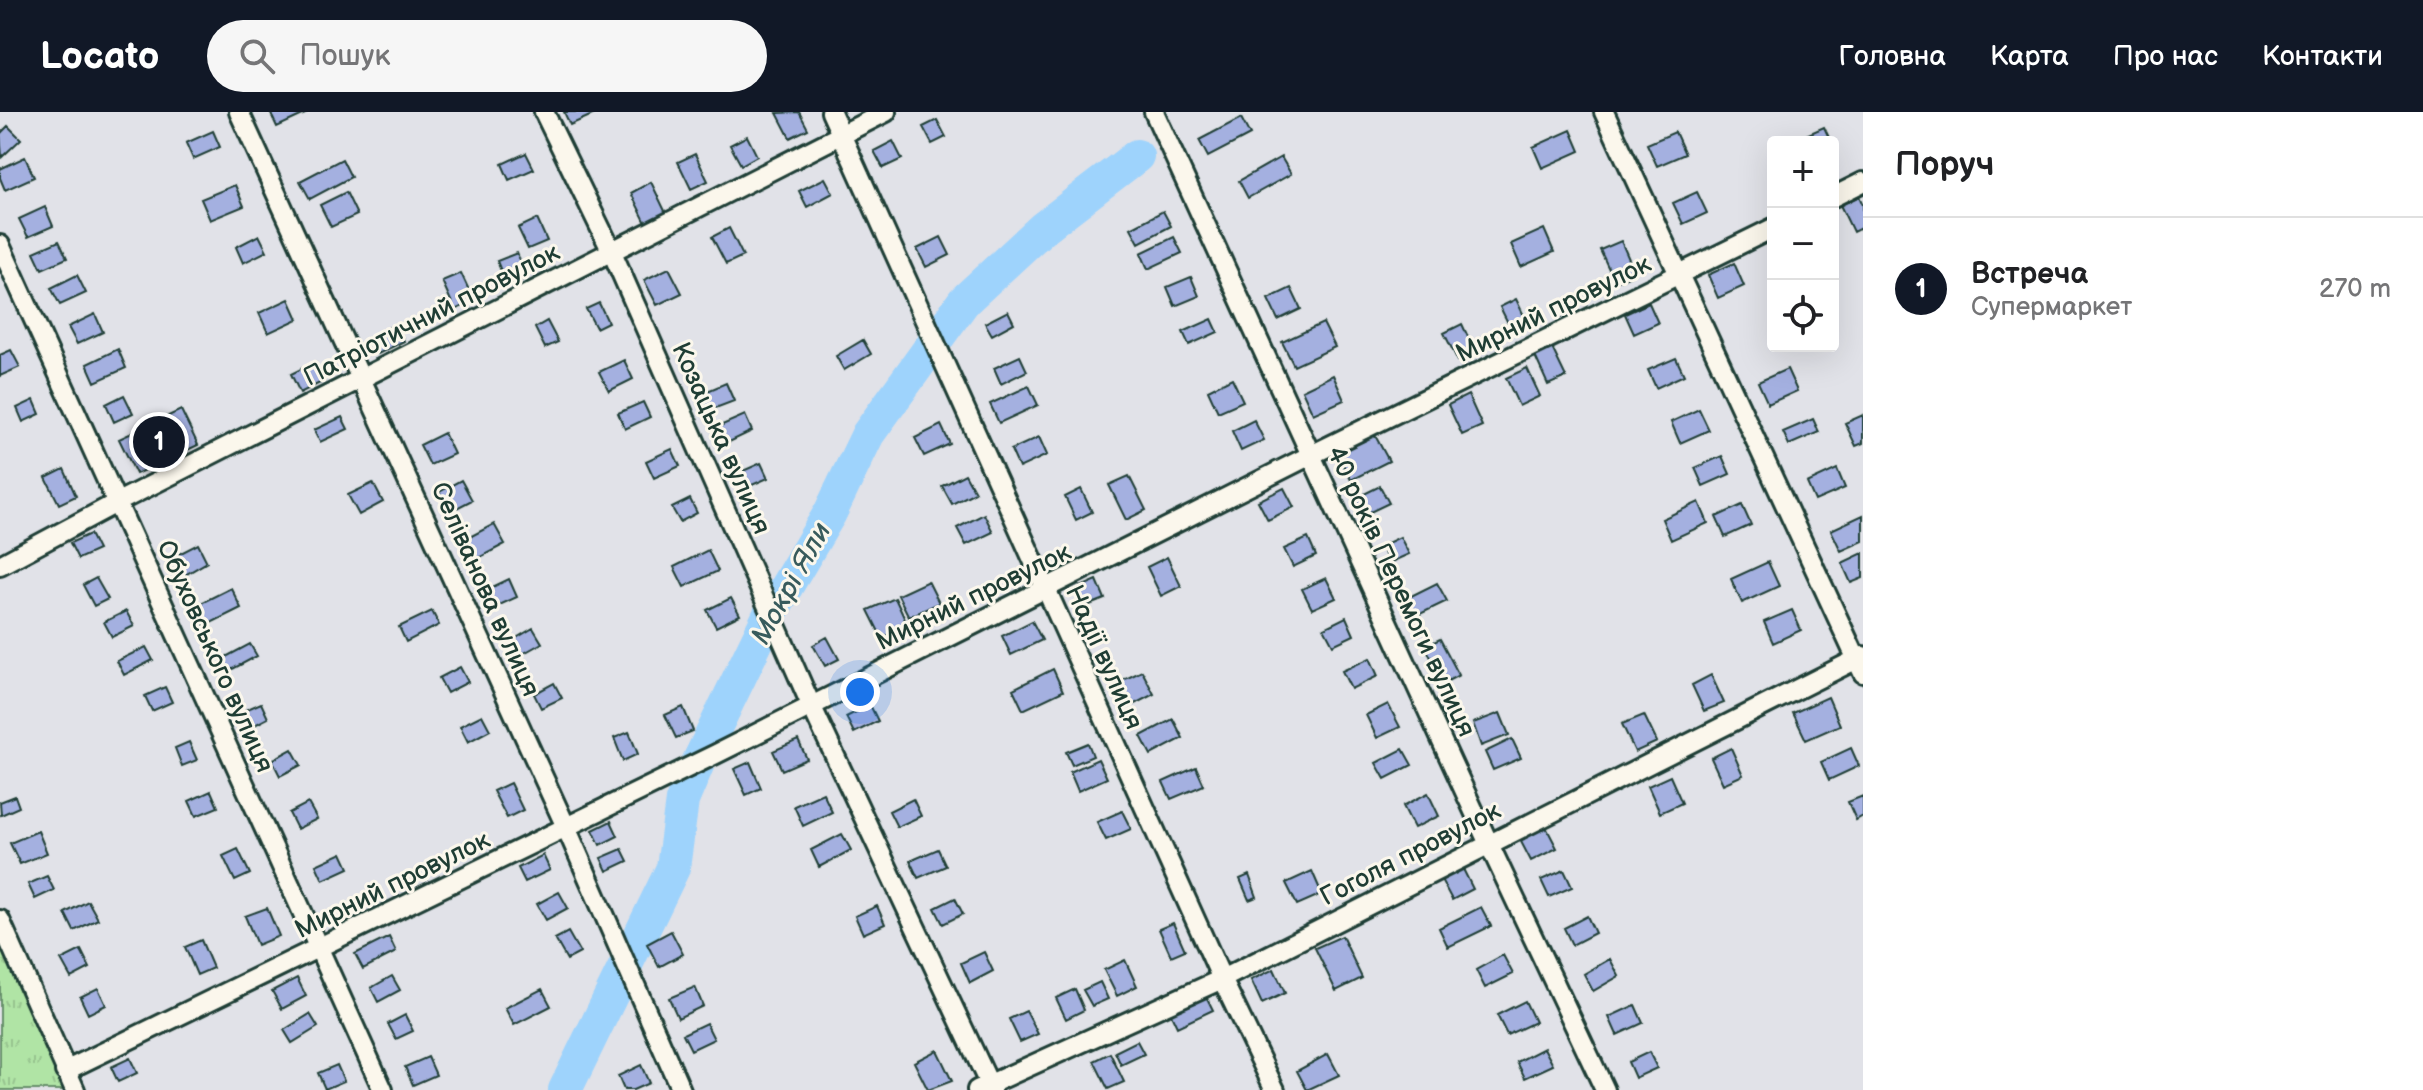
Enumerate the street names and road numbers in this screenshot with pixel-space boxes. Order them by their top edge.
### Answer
street label: Патріотичний провулок [298,237,565,393]
street label: Мирний провулок [1451,249,1656,370]
street label: Козацька вулиця [664,338,777,539]
street label: 40 років Перемоги вулиця [1320,441,1482,742]
street label: Селіванова вулиця [423,478,546,701]
street label: Обуховського вулиця [149,536,280,778]
street label: Мирний провулок [871,537,1076,658]
street label: Надії вулиця [1058,581,1149,735]
street label: Гоголя провулок [1315,796,1506,913]
street label: Мирний провулок [290,825,495,946]

